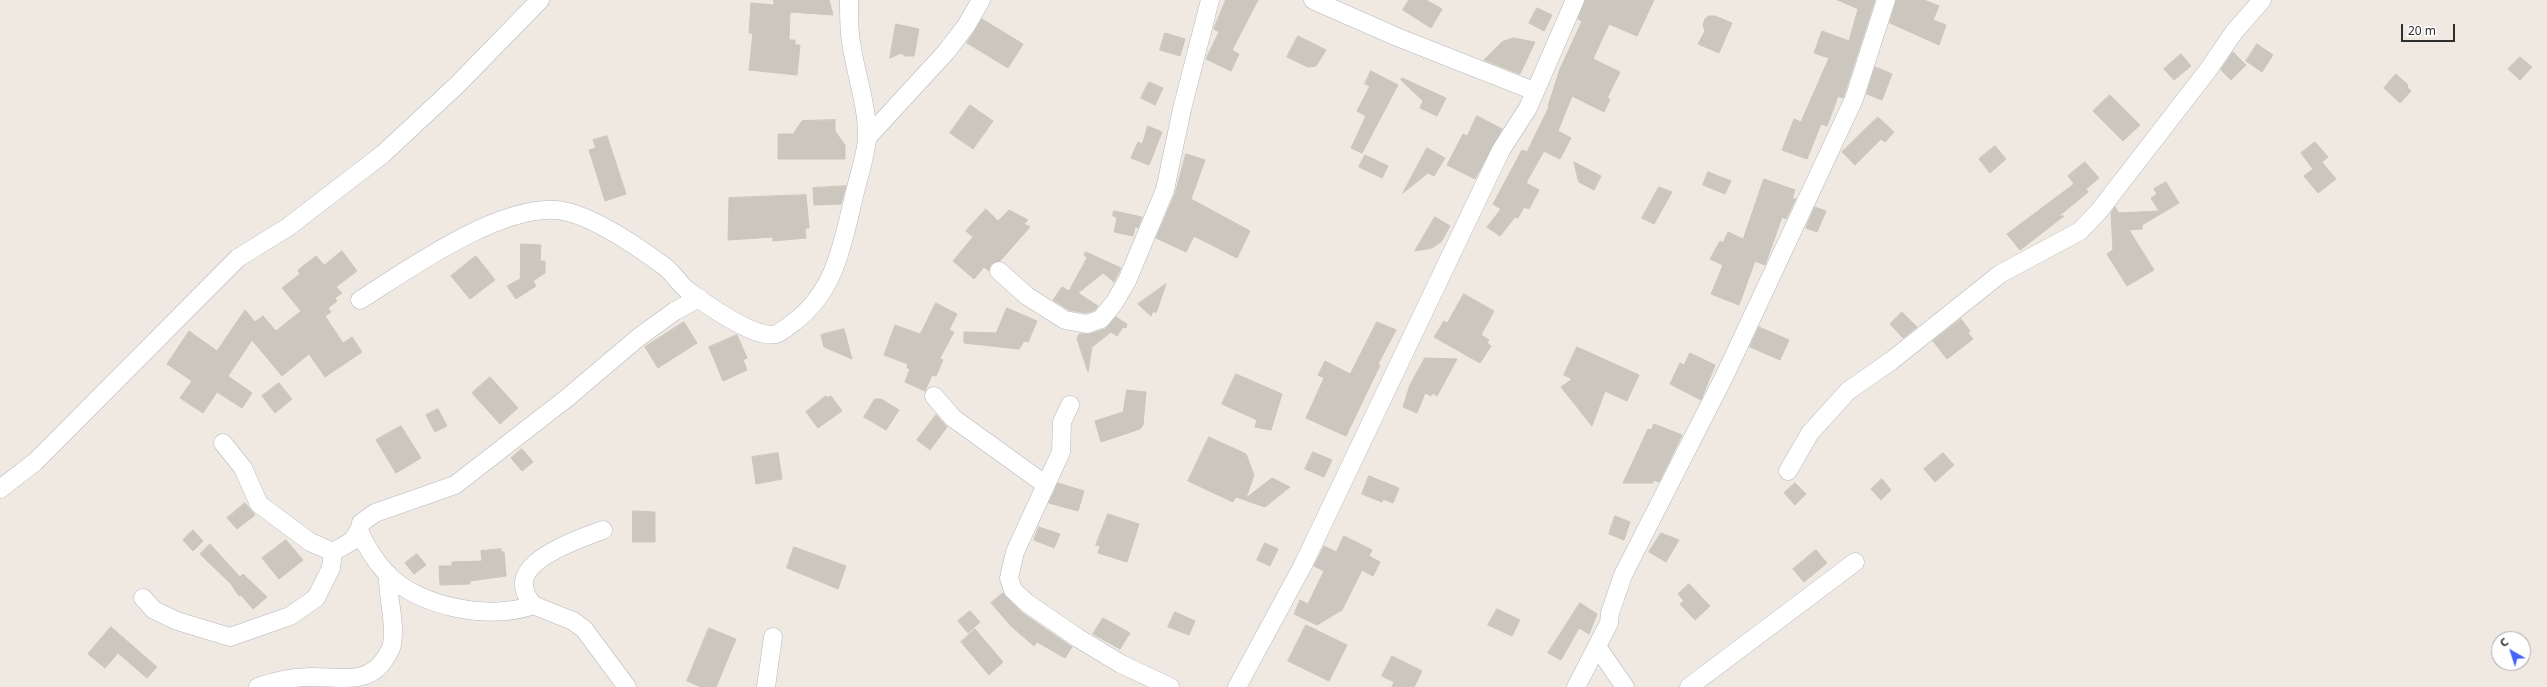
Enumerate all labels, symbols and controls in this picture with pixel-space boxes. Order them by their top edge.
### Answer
scale bar [2403,16,2457,42]
text: 20 m [2408,22,2436,39]
north arrow [2491,631,2531,671]
text: С [2496,634,2511,650]

